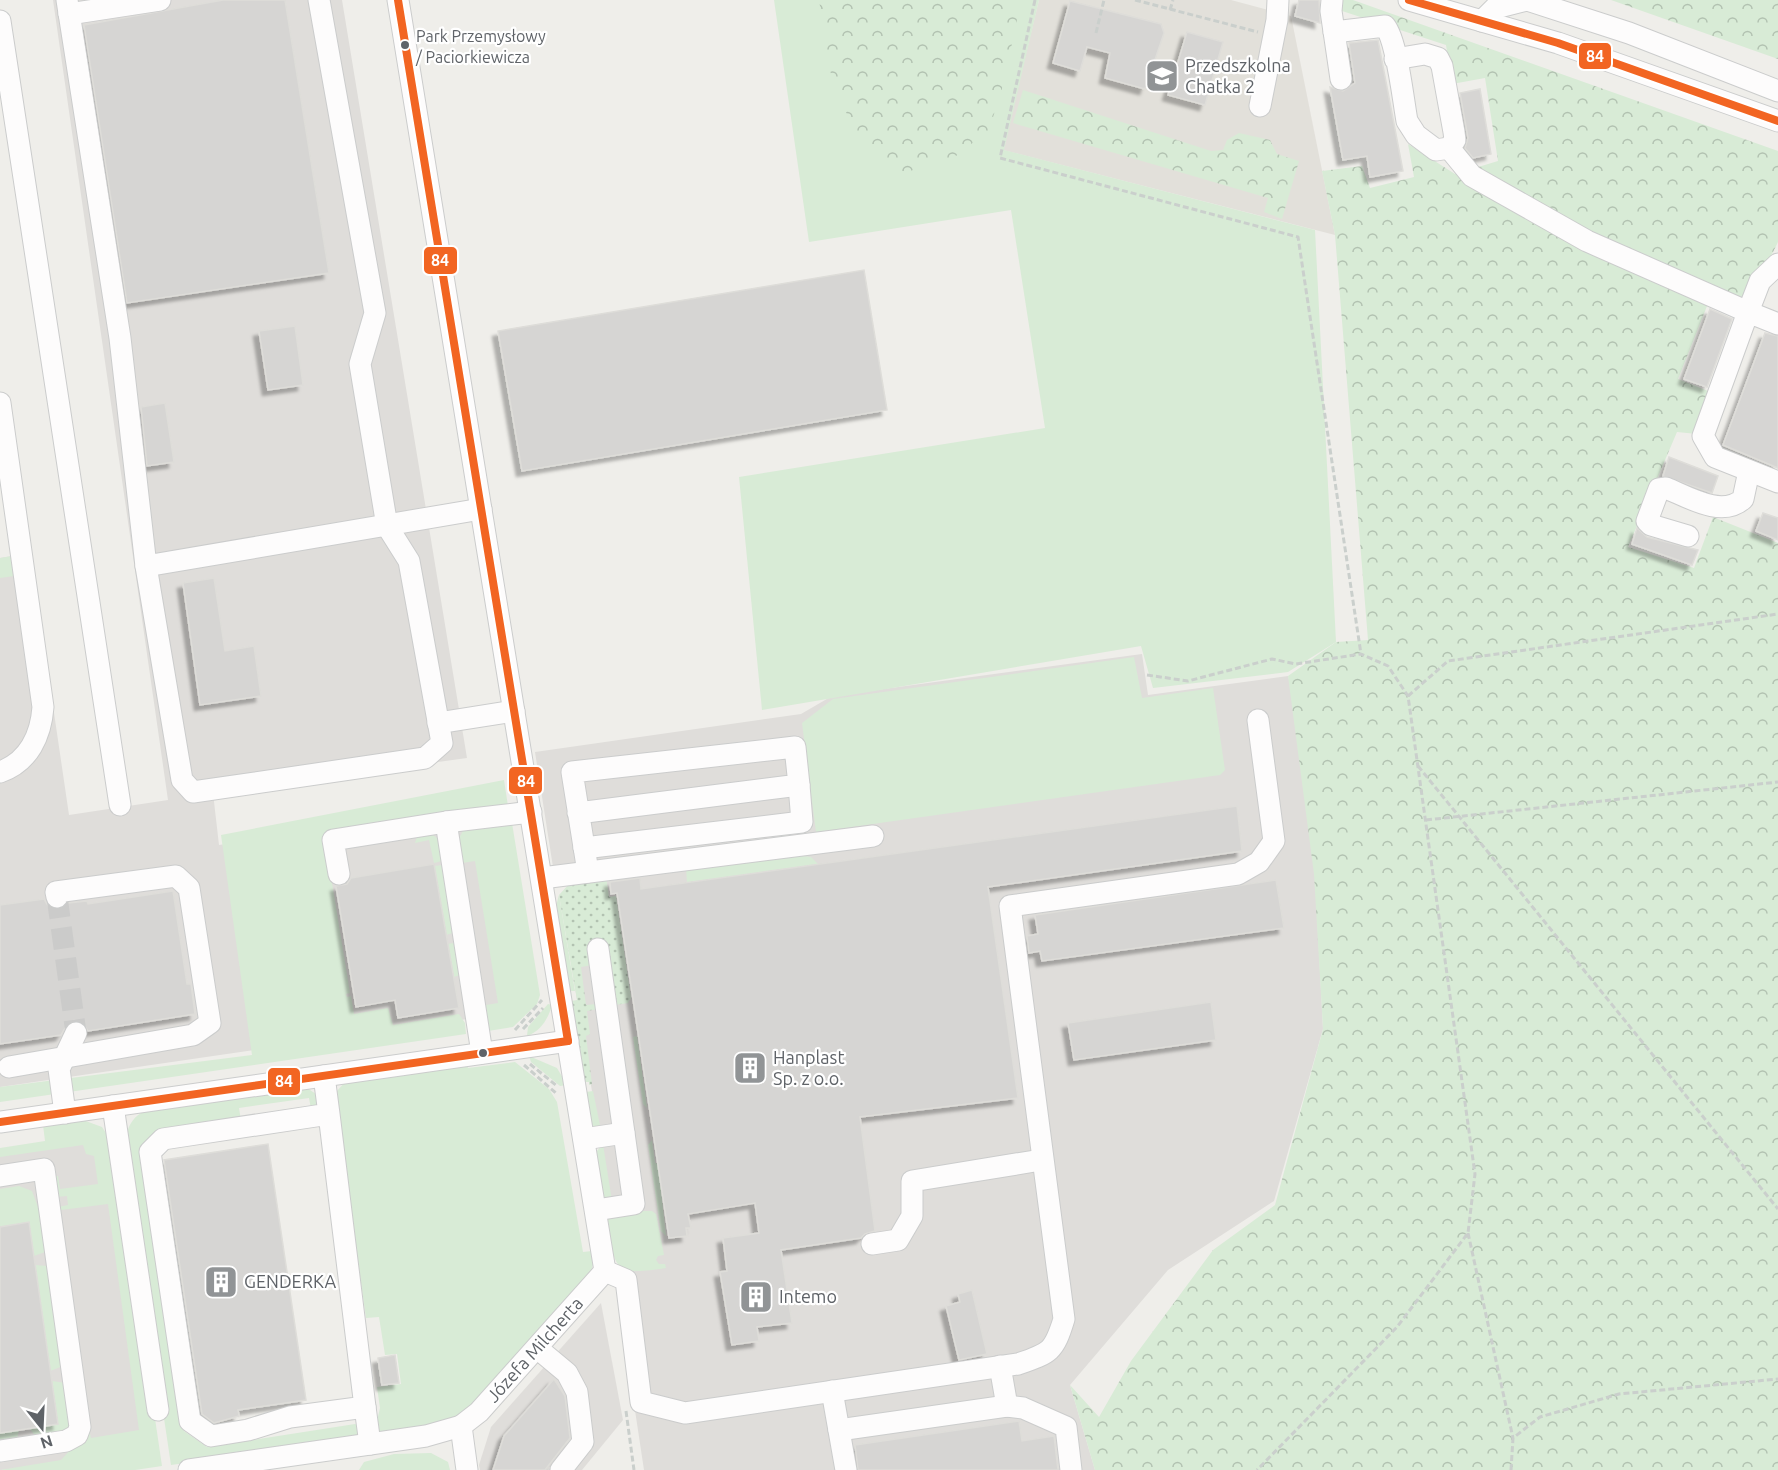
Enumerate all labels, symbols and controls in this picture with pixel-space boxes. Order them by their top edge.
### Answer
place label: Park Przemysłowy / Paciorkiewicza [415,27,546,66]
marker: Park Przemysłowy / Paciorkiewicza [399,39,411,51]
line badge: 84 [1578,42,1612,70]
text: 84 [1586,47,1604,65]
place label: Przedszkolna Chatka 2 [1185,55,1291,96]
school or university icon: Przedszkolna Chatka 2 [1144,58,1180,94]
line badge: 84 [423,246,458,275]
text: 84 [431,251,449,269]
line badge: 84 [508,766,543,795]
text: 84 [517,772,535,790]
unlabelled marker [477,1047,489,1059]
place label: Hanplast Sp. z o.o. [773,1047,845,1088]
building icon: Hanplast Sp. z o.o. [732,1050,768,1086]
line badge: 84 [267,1067,301,1096]
text: 84 [275,1072,293,1090]
building icon: GENDERKA [203,1264,239,1300]
place label: GENDERKA [244,1271,336,1291]
building icon: Intemo [738,1279,774,1315]
place label: Intemo [779,1286,837,1306]
street label: Józefa Milcherta [482,1293,586,1406]
north arrow [12,1398,72,1458]
text: N [38,1432,55,1453]

